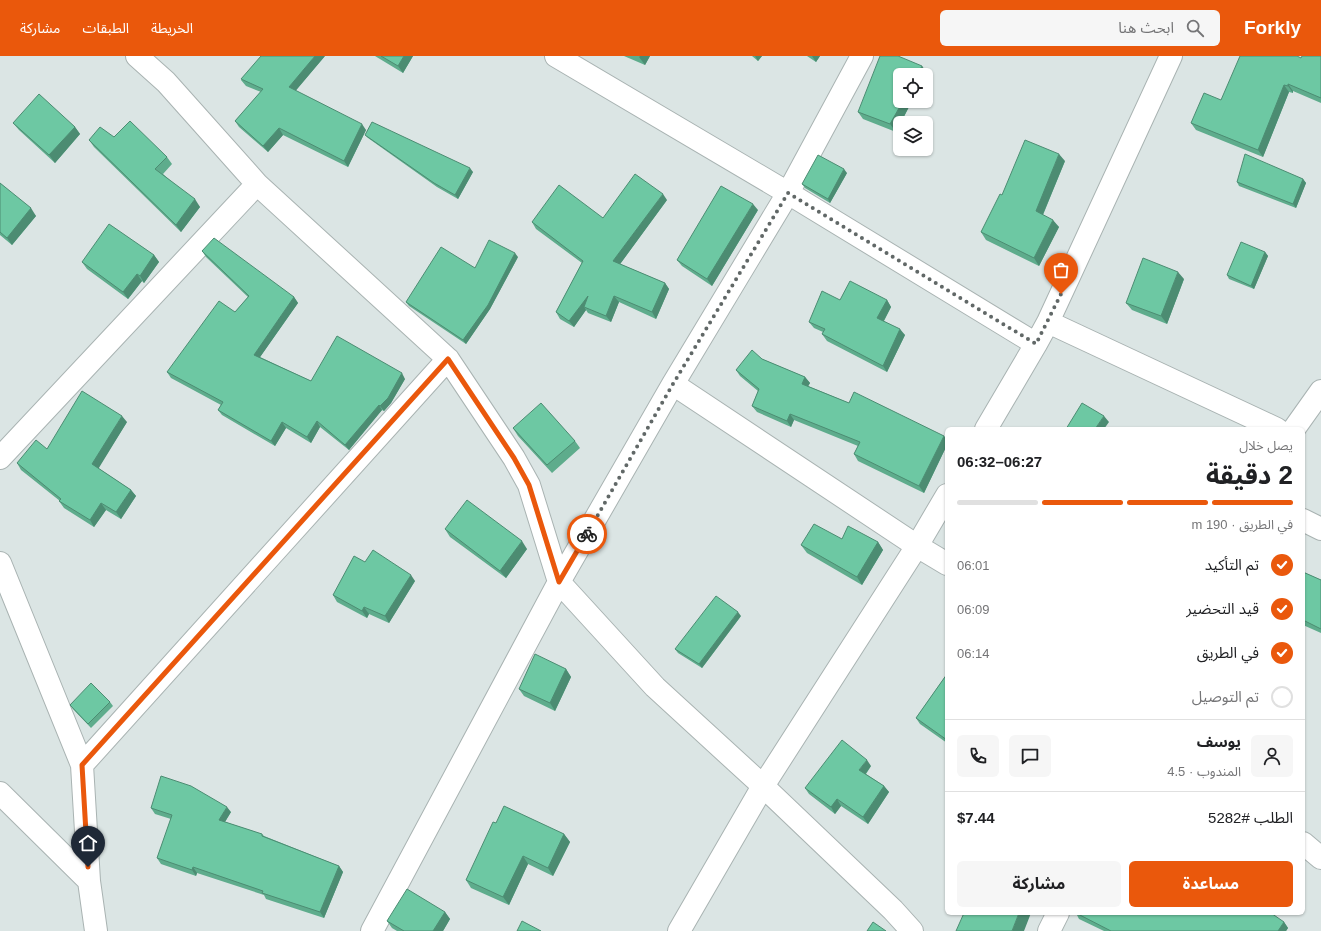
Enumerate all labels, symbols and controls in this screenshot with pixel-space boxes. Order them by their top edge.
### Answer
search box [940,10,1220,46]
icon: search [1184,17,1206,39]
text: Forkly [1244,17,1301,38]
text: ابحث هنا [1118,19,1174,36]
text: مشاركة [20,20,60,36]
text: الطبقات [82,20,129,36]
text: الخريطة [151,20,193,36]
map controls [893,68,933,156]
button: locate [893,68,933,108]
button: layers [893,116,933,156]
pin [1044,253,1078,294]
icon: bag [1050,259,1072,281]
text: يصل خلال [1239,438,1293,453]
text: 06:27–06:32 [957,453,1042,470]
text: 2 دقيقة [1206,460,1293,490]
courier [567,514,607,554]
text: في الطريق · 190 m [1191,517,1293,532]
icon: bike [576,523,598,545]
icon: check [1271,554,1293,576]
text: تم التأكيد [1205,556,1259,573]
text: 06:01 [957,558,990,573]
icon: check [1271,598,1293,620]
text: قيد التحضير [1186,600,1259,617]
text: 06:09 [957,602,990,617]
icon: check [1271,642,1293,664]
text: في الطريق [1197,644,1259,661]
text: 06:14 [957,646,990,661]
text: تم التوصيل [1192,688,1259,705]
text: يوسف [1197,733,1241,750]
button: phone [957,735,999,777]
button: chat [1009,735,1051,777]
button: person [1251,735,1293,777]
text: المندوب · 4.5 [1167,764,1241,779]
text: $7.44 [957,809,995,826]
text: الطلب #5282 [1208,809,1293,826]
pin [71,826,105,867]
icon: home [77,832,99,854]
button: مشاركة [957,861,1121,907]
button: مساعدة [1129,861,1293,907]

